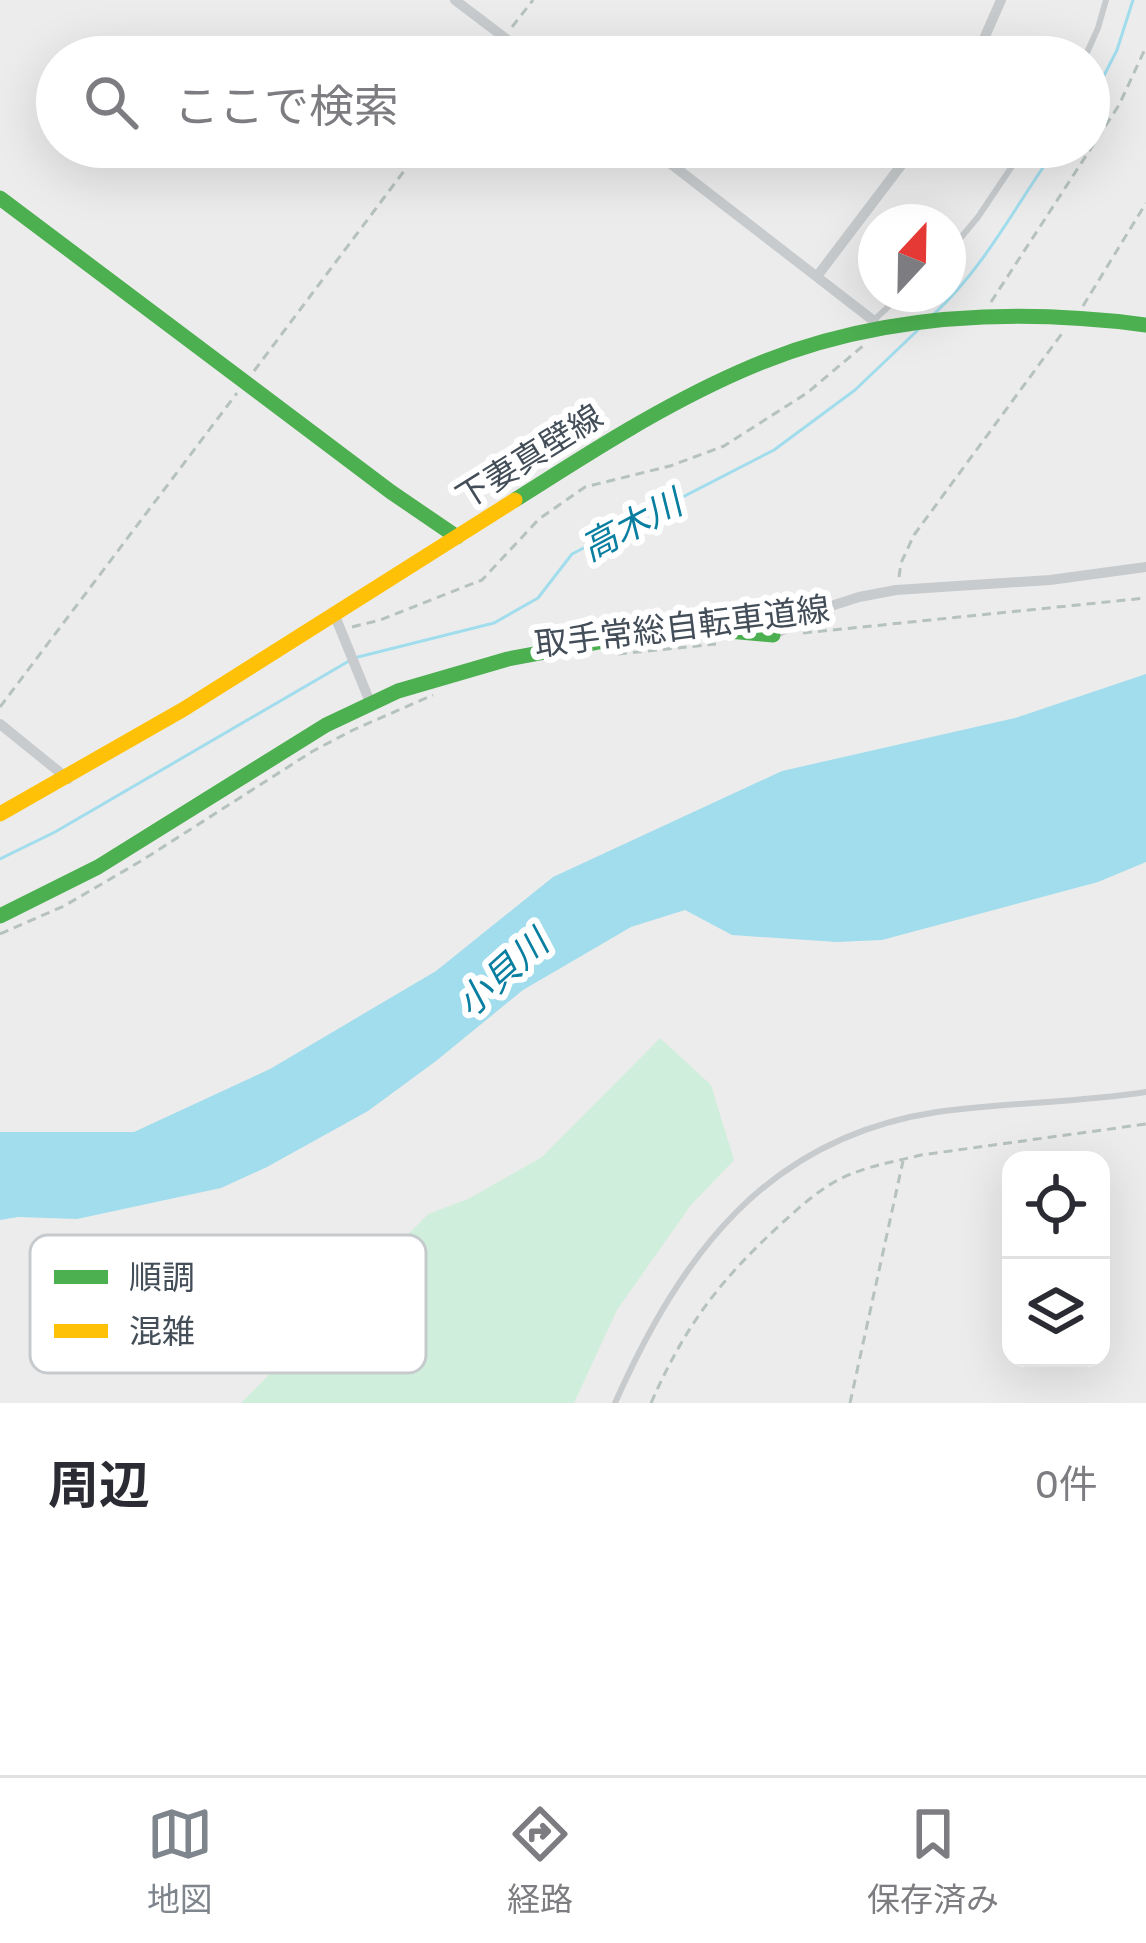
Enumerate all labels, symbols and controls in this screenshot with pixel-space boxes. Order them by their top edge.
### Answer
search box [36,36,1110,168]
icon: search [78,69,144,135]
text: ここで検索 [174,78,399,132]
north arrow [858,204,966,312]
street label: 下妻真壁線 [448,395,609,516]
water label: 高木川 [573,478,692,569]
street label: 取手常総自転車道線 [532,588,832,663]
water label: 小貝川 [447,918,559,1025]
map controls [1002,1151,1110,1367]
button: locate [1002,1151,1110,1259]
legend [30,1235,426,1373]
text: 順調 [129,1257,195,1296]
button: layers [1002,1259,1110,1367]
text: 混雑 [129,1311,195,1350]
text: 周辺 [48,1453,150,1514]
text: 0件 [1035,1460,1098,1507]
tab: 地図 [147,1801,213,1921]
tab: 経路 [507,1801,573,1921]
tab: 保存済み [867,1801,999,1921]

